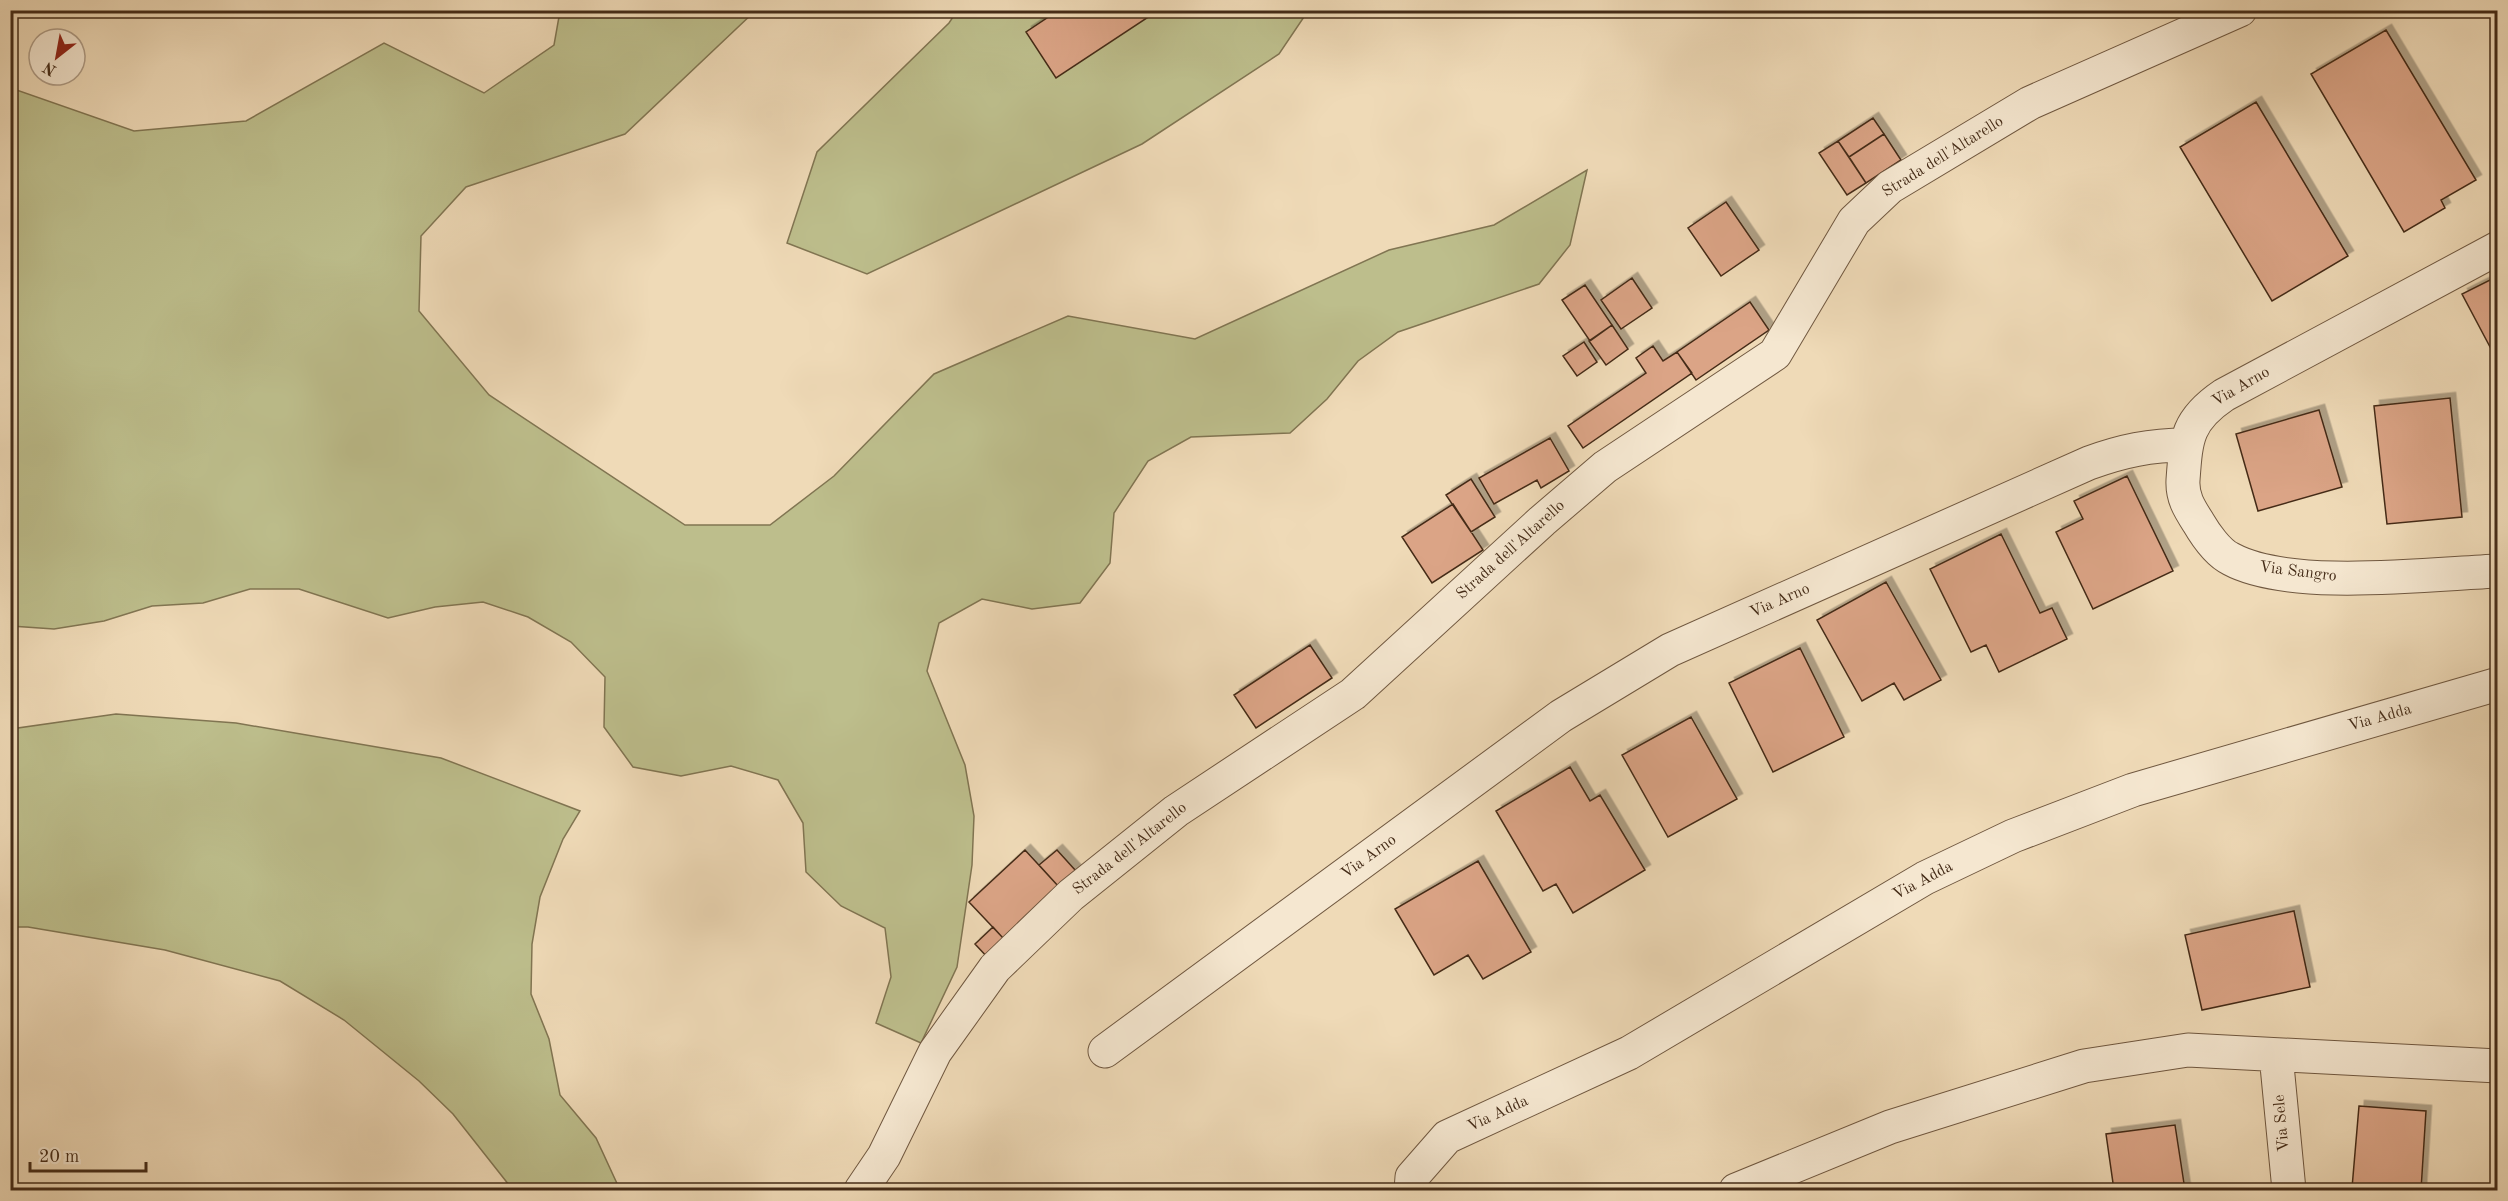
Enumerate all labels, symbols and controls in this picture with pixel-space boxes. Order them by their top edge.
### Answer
north arrow [27,27,87,87]
text: N [40,58,60,78]
street label: Strada dell'Altarello [1880,113,2006,201]
street label: Via Arno [2209,364,2273,410]
street label: Strada dell'Altarello [1454,497,1568,603]
street label: Via Sangro [2258,559,2338,585]
street label: Via Arno [1748,581,1812,621]
street label: Via Adda [2346,701,2414,735]
street label: Strada dell'Altarello [1070,800,1190,898]
street label: Via Arno [1339,832,1400,882]
street label: Via Adda [1890,859,1956,903]
street label: Via Adda [1465,1093,1531,1135]
street label: Via Sele [2272,1094,2292,1152]
scale bar [30,1135,146,1173]
text: 20 m [39,1148,79,1166]

